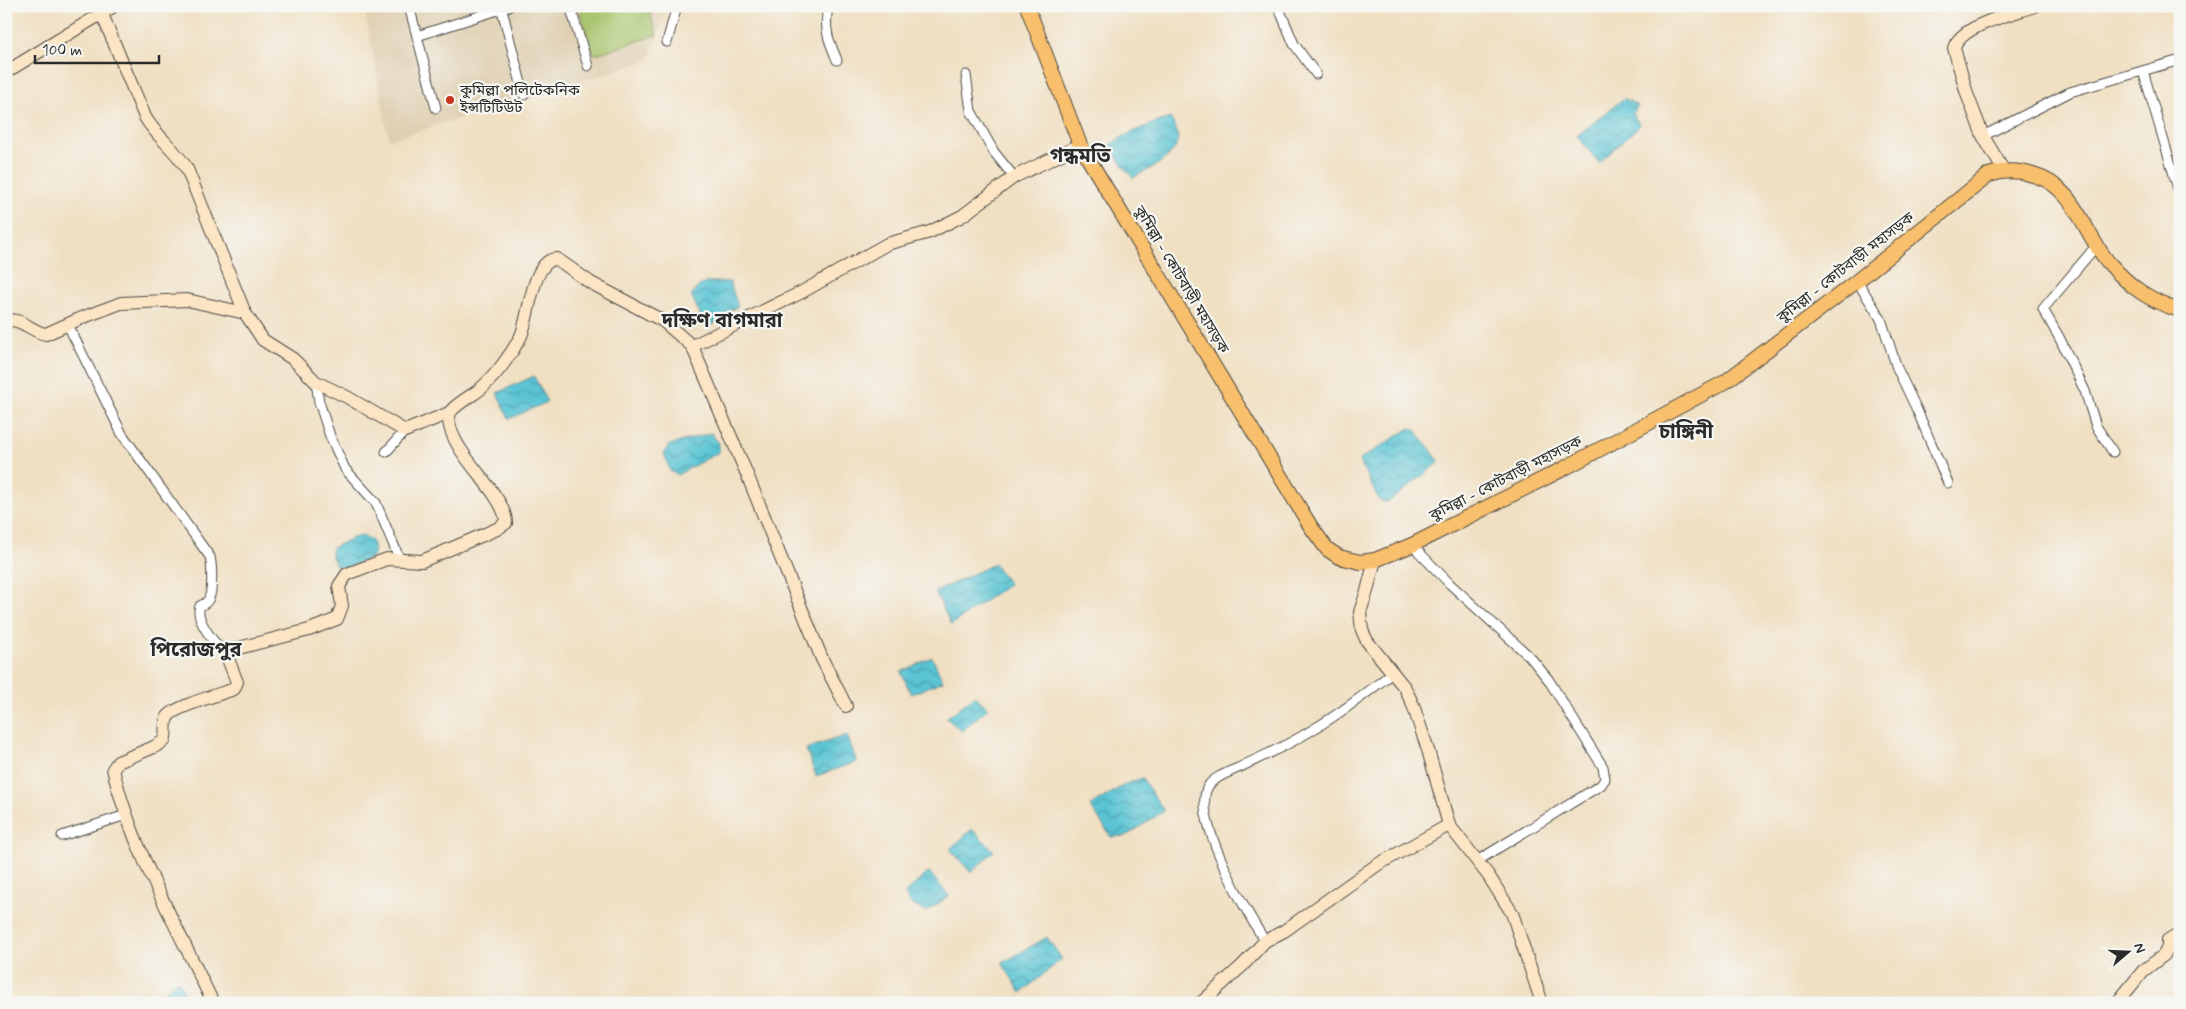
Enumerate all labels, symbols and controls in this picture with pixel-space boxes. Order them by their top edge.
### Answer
scale bar [35,32,159,64]
text: 100 m [42,41,82,61]
place label: কুমিল্লা পলিটেকনিক ইন্সটিটিউট [459,81,581,118]
marker: কুমিল্লা পলিটেকনিক ইন্সটিটিউট [444,94,456,106]
district label: গন্ধমতি [1050,143,1111,170]
street label: কুমিল্লা - কোটবাড়ী মহাসড়ক [1128,202,1233,358]
street label: কুমিল্লা - কোটবাড়ী মহাসড়ক [1773,208,1919,328]
district label: দক্ষিণ বাগমারা [661,308,783,335]
district label: চাঙ্গিনী [1658,419,1713,446]
street label: কুমিল্লা - কোটবাড়ী মহাসড়ক [1425,431,1587,527]
district label: পিরোজপুর [149,637,242,664]
north arrow [2104,926,2154,976]
text: N [2129,941,2149,955]

